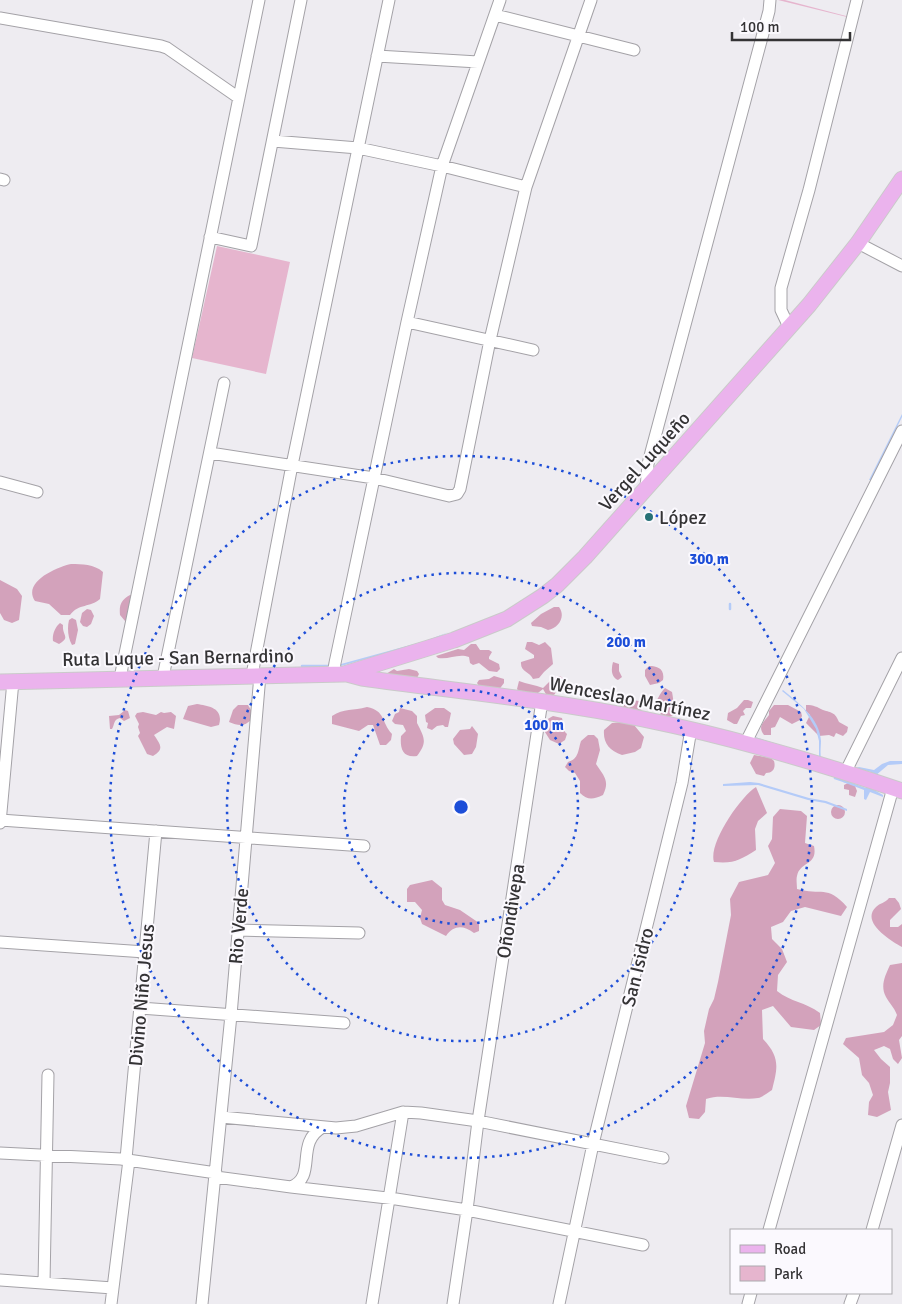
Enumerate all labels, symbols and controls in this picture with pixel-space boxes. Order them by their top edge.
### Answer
scale bar [732,10,850,42]
text: 100 m [740,18,780,36]
street label: Vergel Luqueño [594,407,696,516]
place label: López [659,506,706,530]
marker: López [643,511,655,523]
text: 300 m [689,550,729,568]
text: 200 m [606,633,646,651]
street label: Ruta Luque - San Bernardino [62,644,294,672]
street label: Wenceslao Martínez [547,672,713,726]
text: 100 m [524,716,564,734]
centre of rings [452,798,470,816]
street label: Oñondivepa [492,862,530,960]
street label: Rio Verde [224,887,254,965]
street label: Divino Niño Jesus [124,923,160,1067]
street label: San Isidro [617,925,659,1009]
legend [730,1229,892,1294]
text: Road [774,1240,806,1258]
text: Park [774,1265,803,1283]

